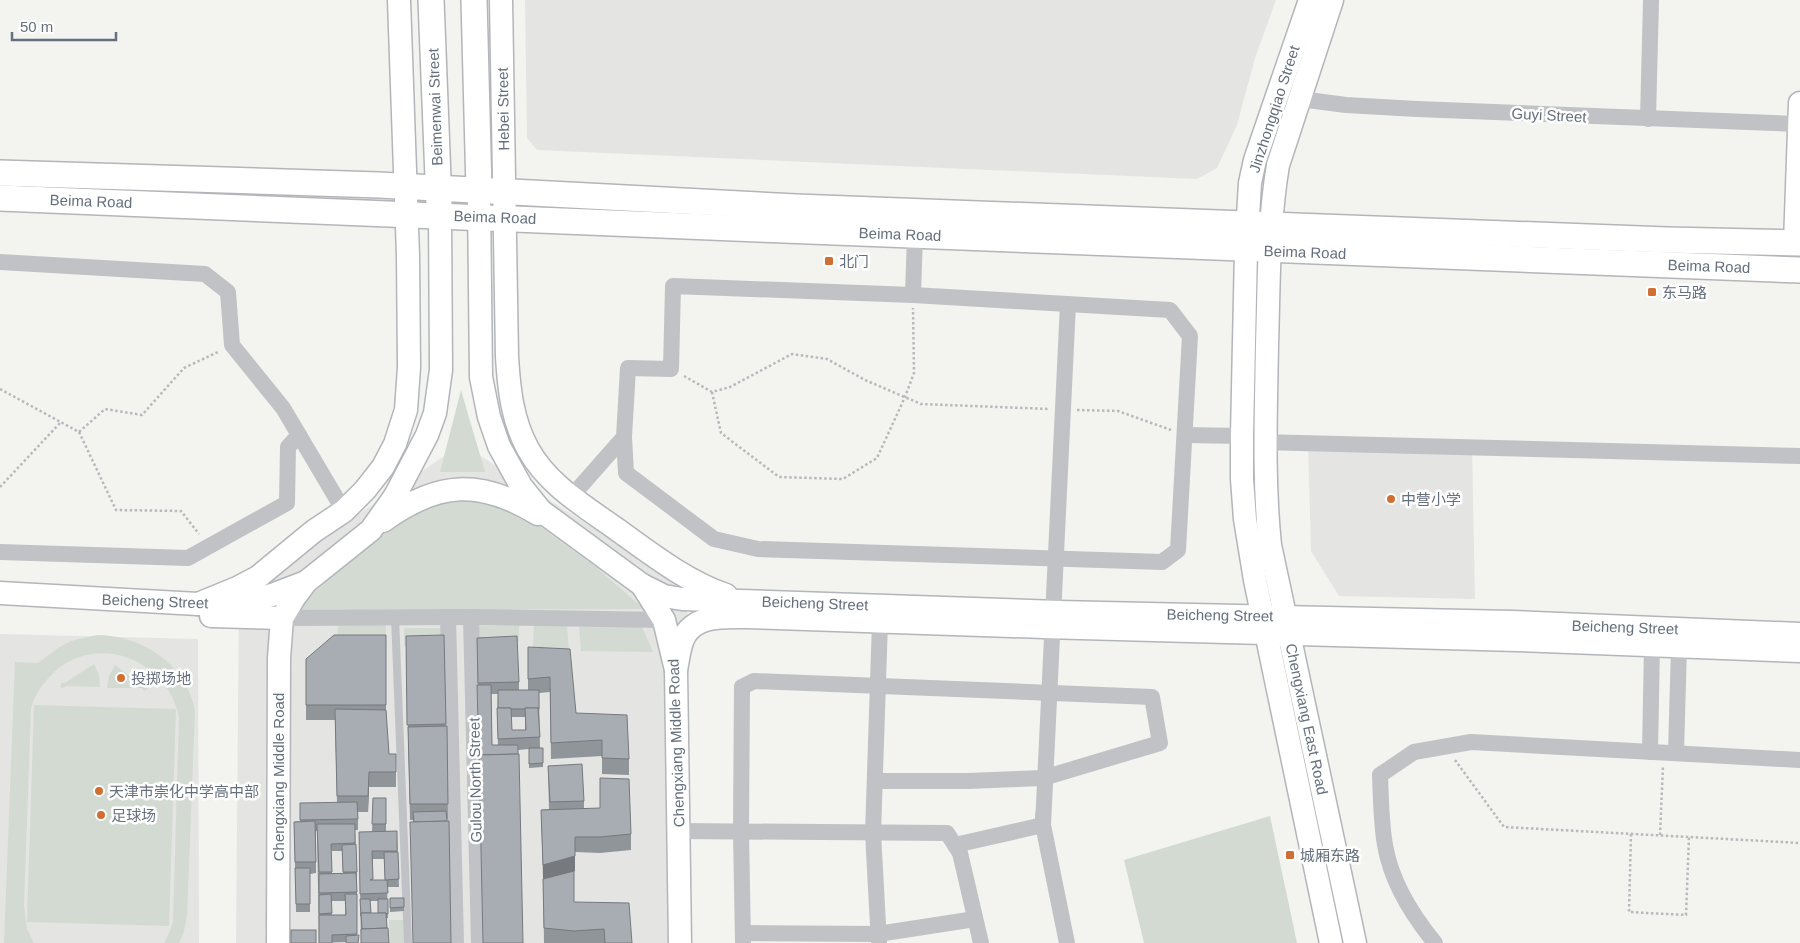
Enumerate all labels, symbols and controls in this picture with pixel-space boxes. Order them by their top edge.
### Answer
scale bar [12,10,116,42]
text: 50 m [20,18,53,35]
street label: Jinzhongqiao Street [1245,43,1303,175]
street label: Beimenwai Street [424,47,446,166]
street label: Hebei Street [494,66,512,151]
street label: Guyi Street [1511,105,1588,125]
street label: Beima Road [49,191,133,211]
street label: Beima Road [453,207,537,227]
street label: Beima Road [858,224,942,244]
street label: Beima Road [1263,242,1347,262]
place label: 北门 [839,253,869,270]
marker: 北门 [823,255,835,267]
street label: Beima Road [1667,256,1751,276]
place label: 东马路 [1662,284,1707,301]
marker: 东马路 [1646,286,1658,298]
place label: 中营小学 [1401,491,1461,508]
marker: 中营小学 [1385,493,1397,505]
street label: Beicheng Street [101,591,209,611]
street label: Beicheng Street [761,593,869,613]
street label: Beicheng Street [1166,606,1274,624]
street label: Beicheng Street [1571,617,1679,637]
street label: Chengxiang East Road [1283,642,1331,796]
street label: Chengxiang Middle Road [665,659,687,827]
place label: 投掷场地 [131,670,191,687]
marker: 投掷场地 [115,672,127,684]
street label: Chengxiang Middle Road [270,693,287,861]
street label: Gulou North Street [465,716,485,843]
place label: 天津市崇化中学高中部 [109,783,259,800]
marker: 天津市崇化中学高中部 [93,785,105,797]
place label: 足球场 [111,807,156,824]
marker: 足球场 [95,809,107,821]
place label: 城厢东路 [1300,847,1360,864]
marker: 城厢东路 [1284,849,1296,861]

